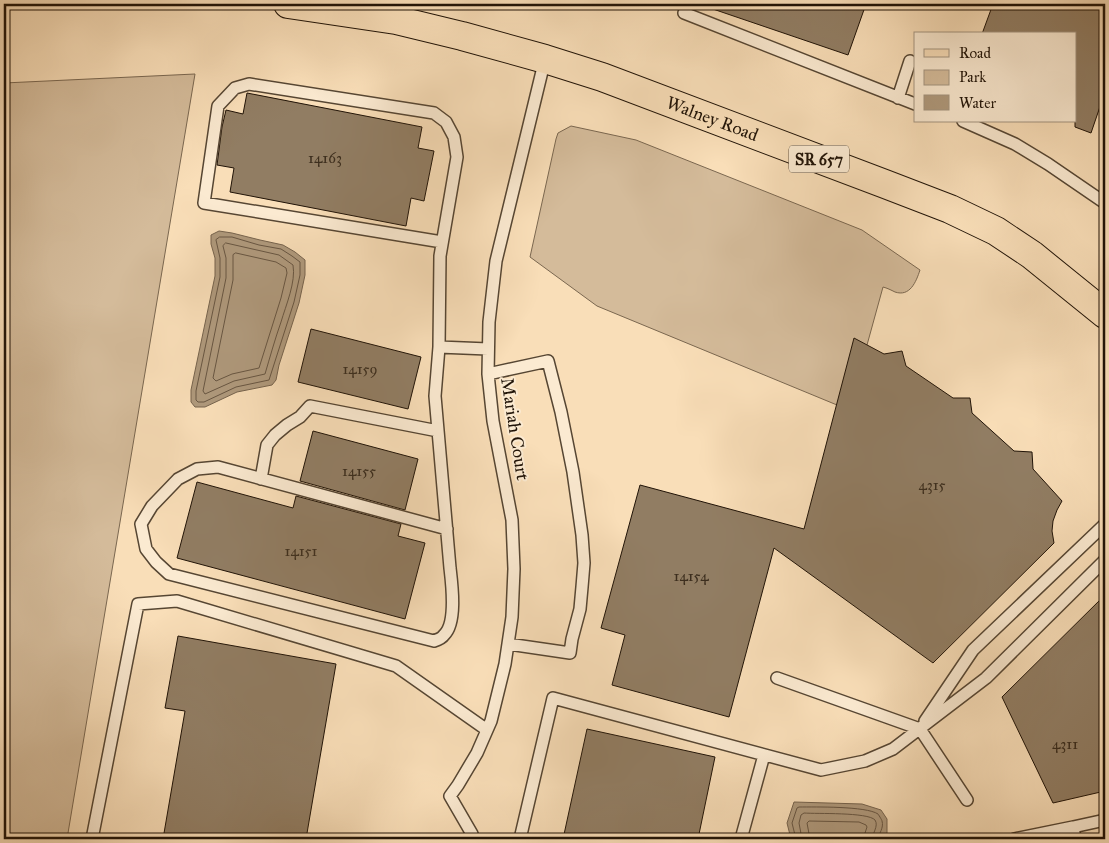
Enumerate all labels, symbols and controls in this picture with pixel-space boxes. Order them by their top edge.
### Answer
legend [914,32,1076,122]
text: Road [959,44,991,62]
text: Park [959,68,986,86]
street label: Walney Road [663,91,761,146]
text: Water [959,94,996,112]
road number: SR 657 [789,146,849,172]
house number: 14163 [308,149,342,167]
house number: 14159 [342,360,378,378]
street label: Mariah Court [496,376,534,482]
house number: 14155 [342,462,376,480]
house number: 4315 [918,476,946,494]
house number: 14151 [285,542,318,560]
house number: 14154 [673,567,709,585]
house number: 4311 [1052,735,1078,753]

